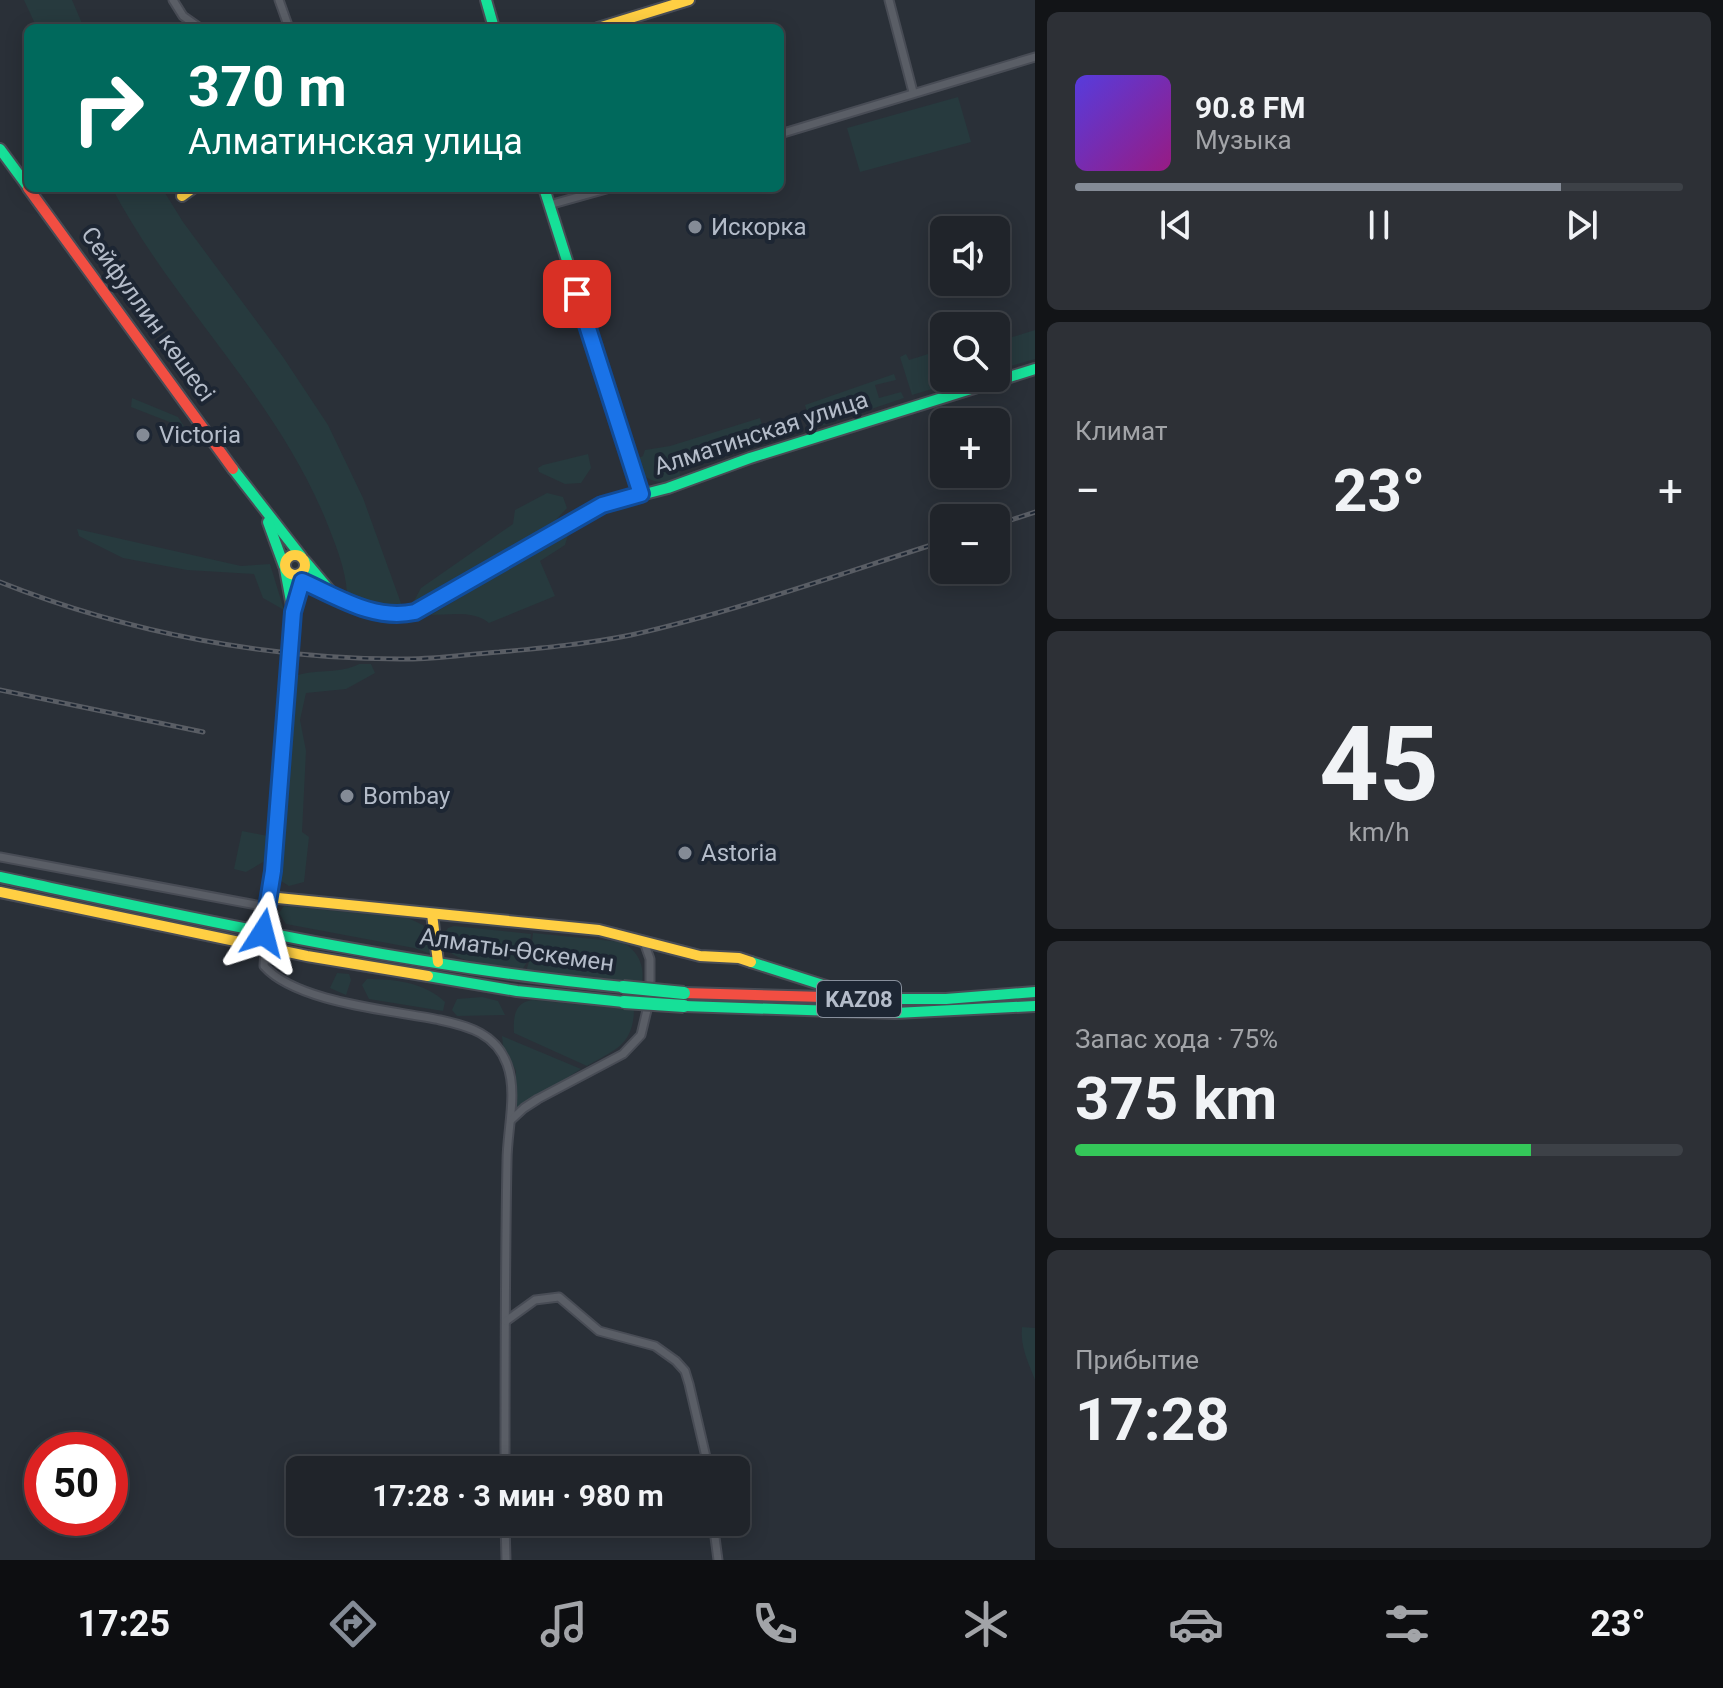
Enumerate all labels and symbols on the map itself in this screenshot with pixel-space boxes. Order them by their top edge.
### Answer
place label: Искоркa [711,213,807,241]
marker: Искоркa [686,218,704,236]
street label: Сейфуллин көшесі [75,221,221,407]
pin [543,260,611,328]
street label: Алматинская улица [651,385,871,481]
place label: Victoria [159,421,241,449]
marker: Victoria [134,426,152,444]
place label: Bombay [363,782,451,810]
marker: Bombay [338,787,356,805]
place label: Astoria [701,839,777,867]
marker: Astoria [676,844,694,862]
position arrow [221,891,305,975]
street label: Алматы-Өскемен [418,922,616,978]
road number: KAZ08 [817,981,901,1017]
speed limit sign: 50 [24,1432,128,1536]

